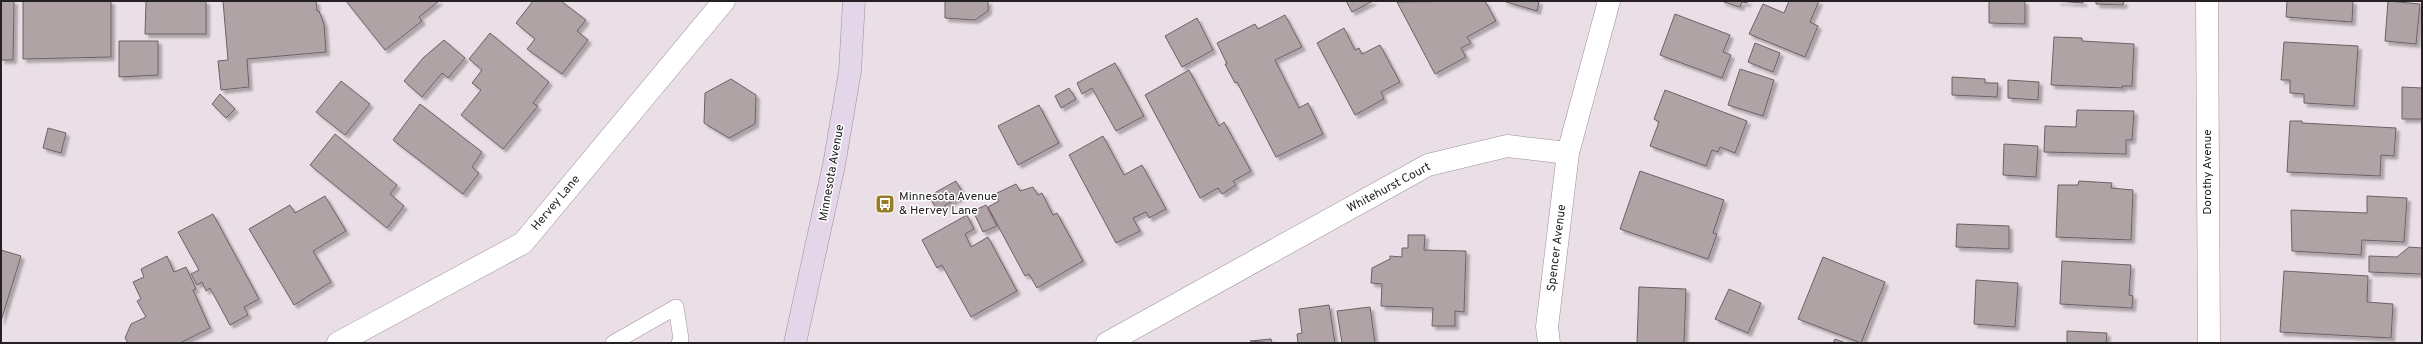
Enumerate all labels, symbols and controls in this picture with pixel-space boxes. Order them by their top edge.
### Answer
street label: Minnesota Avenue [816,123,848,223]
street label: Dorothy Avenue [2200,129,2216,215]
street label: Whitehurst Court [1344,159,1434,217]
street label: Hervey Lane [528,172,584,234]
place label: Minnesota Avenue & Hervey Lane [899,189,997,219]
bus stop icon: Minnesota Avenue & Hervey Lane [874,193,896,215]
street label: Spencer Avenue [1544,204,1570,292]

